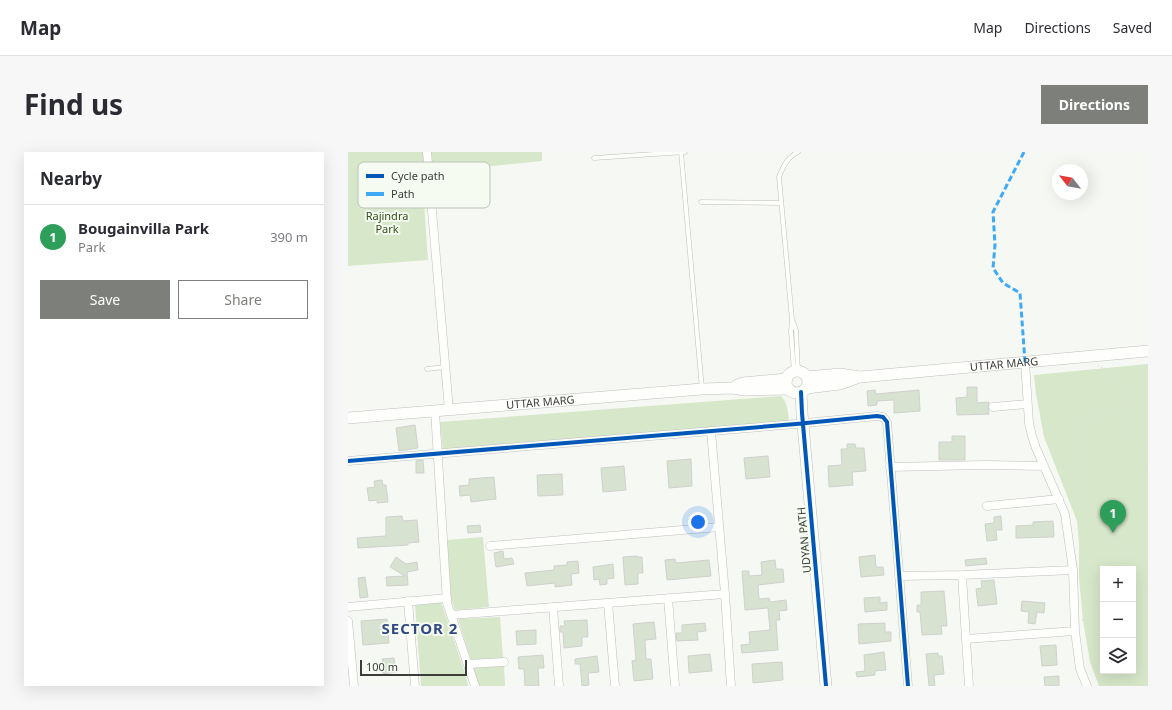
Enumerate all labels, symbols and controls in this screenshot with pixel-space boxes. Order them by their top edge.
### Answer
text: Map [20,15,61,41]
text: Map [973,18,1002,37]
text: Directions [1024,18,1091,37]
text: Saved [1113,18,1152,37]
text: Find us [24,85,123,123]
button: Directions [1041,85,1148,124]
legend [358,162,490,208]
north arrow [1052,164,1088,200]
text: Nearby [40,167,102,190]
text: Cycle path [391,168,444,183]
text: Path [391,186,415,201]
park label: Rajindra Park [366,208,408,236]
text: Bougainvilla Park [78,218,209,238]
text: 1 [49,228,57,246]
text: 390 m [270,228,308,246]
text: Park [78,238,105,256]
button: Save [40,280,170,319]
button: Share [178,280,308,319]
street label: UTTAR MARG [969,353,1039,374]
street label: UTTAR MARG [506,391,575,412]
pin: 1 [1100,500,1126,533]
street label: UDYAN PATH [793,506,814,574]
your location [688,512,708,532]
map controls [1100,566,1136,674]
button: + [1100,566,1136,602]
button: − [1100,602,1136,638]
district label: SECTOR 2 [382,618,458,638]
button: layers [1100,638,1136,674]
scale bar [360,658,467,677]
text: 100 m [366,659,398,674]

